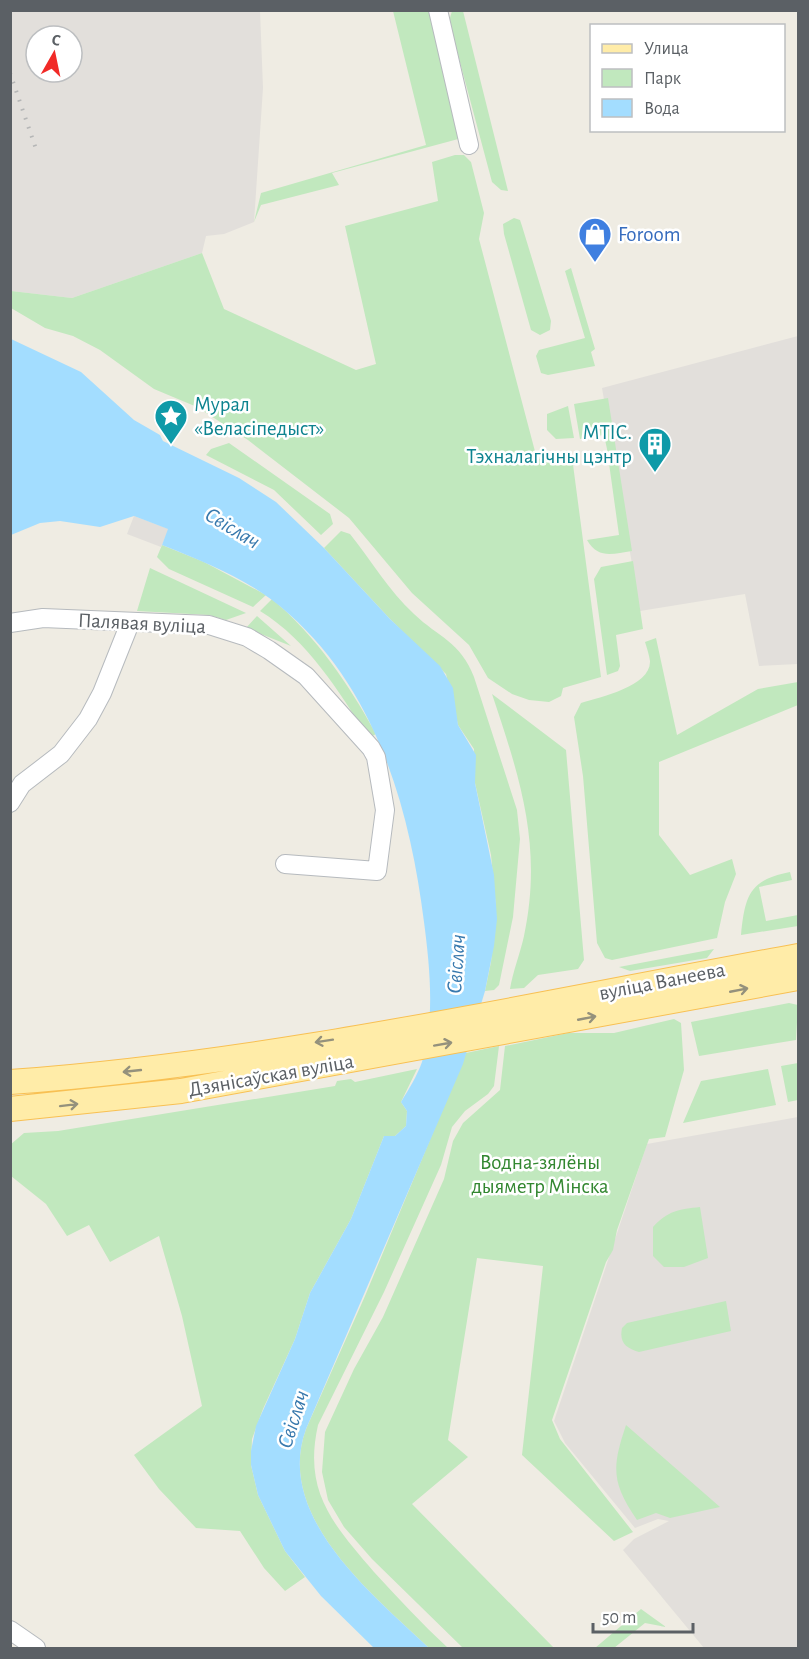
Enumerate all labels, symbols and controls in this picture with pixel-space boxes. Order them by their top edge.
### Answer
north arrow [24,24,84,84]
legend [590,24,785,132]
text: С [51,32,62,49]
text: Улица [644,40,689,58]
text: Парк [644,70,682,88]
text: Вода [644,100,680,118]
shop icon: Foroom [577,216,613,263]
place label: Foroom [618,224,680,245]
place label: Мурал «Веласіпедыст» [194,394,324,439]
place icon: Мурал «Веласіпедыст» [153,398,189,445]
place label: МТІС. Тэхналагічны цэнтр [467,422,632,467]
building icon: МТІС. Тэхналагічны цэнтр [637,426,673,473]
water label: Свіслач [201,503,264,553]
street label: Палявая вуліца [77,610,207,637]
water label: Свіслач [443,934,469,995]
street label: вуліца Ванеева [597,959,727,1004]
one-way arrow [728,984,748,995]
one-way arrow [577,1012,596,1023]
one-way arrow [315,1036,335,1047]
one-way arrow [433,1038,453,1049]
street label: Дзянісаўская вуліца [187,1051,356,1100]
one-way arrow [122,1066,142,1077]
one-way arrow [58,1099,78,1110]
park label: Водна-зялёны дыяметр Мінска [471,1152,609,1197]
water label: Свіслач [273,1388,313,1451]
scale bar [593,1596,694,1634]
text: 50 m [602,1609,636,1627]

